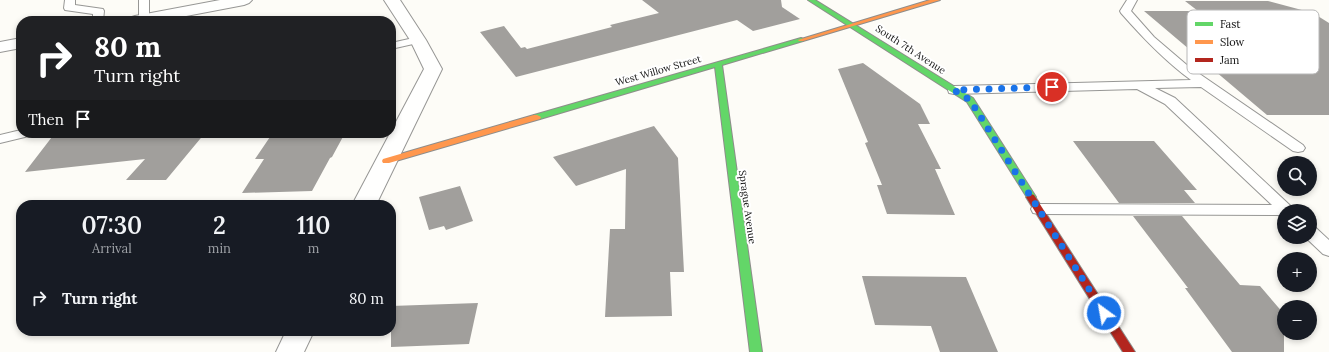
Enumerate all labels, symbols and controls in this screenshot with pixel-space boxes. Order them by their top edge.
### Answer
legend [1187,10,1319,74]
text: Fast [1220,17,1241,31]
street label: South 7th Avenue [873,22,949,77]
text: 80 m [94,29,161,65]
icon: right [28,32,80,84]
text: Slow [1220,35,1245,49]
street label: West Willow Street [614,52,703,89]
text: Jam [1219,53,1240,67]
text: Turn right [94,64,180,87]
pin [1035,70,1069,104]
icon: arrive [1041,76,1063,98]
icon: arrive [72,108,94,130]
text: Then [28,110,64,129]
map controls [1277,156,1317,340]
button: search [1277,156,1317,196]
street label: Sprague Avenue [736,169,759,245]
button: layers [1277,204,1317,244]
text: 07:30 [82,210,142,241]
text: 2 [213,210,226,241]
text: 110 [296,210,330,241]
text: Arrival [92,240,132,257]
text: min [208,240,231,257]
text: m [308,240,319,257]
button: + [1277,252,1317,292]
icon: right [28,287,50,309]
text: Turn right [62,289,138,308]
text: 80 m [349,289,384,308]
position arrow [1083,292,1125,334]
button: − [1277,300,1317,340]

